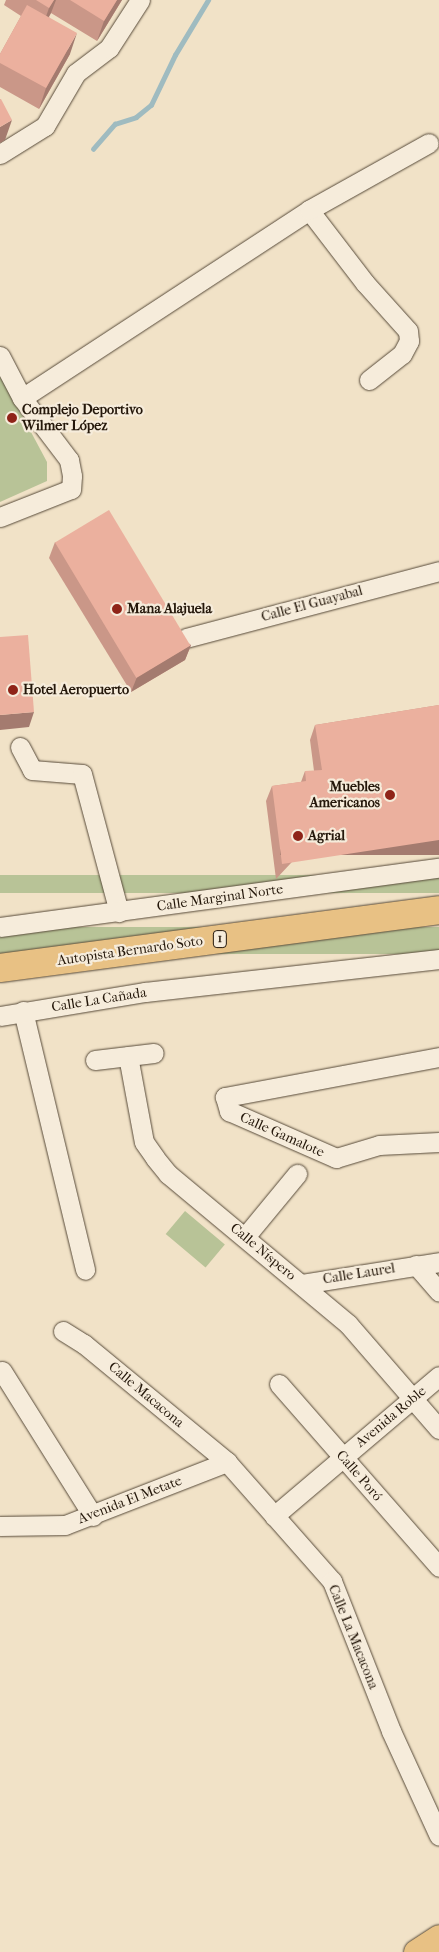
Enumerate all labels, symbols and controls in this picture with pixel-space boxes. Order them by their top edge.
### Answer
place label: Complejo Deportivo Wilmer López [22,402,143,434]
marker: Complejo Deportivo Wilmer López [6,412,18,424]
street label: Calle El Guayabal [259,582,365,626]
place label: Mana Alajuela [127,601,212,617]
marker: Mana Alajuela [111,603,123,615]
place label: Hotel Aeropuerto [23,682,129,698]
marker: Hotel Aeropuerto [7,684,19,696]
place label: Muebles Americanos [309,779,380,812]
marker: Muebles Americanos [384,789,396,801]
place label: Agrial [308,828,345,844]
marker: Agrial [292,830,304,842]
street label: Calle Marginal Norte [156,881,284,915]
road number: 1 [212,930,228,949]
street label: Autopista Bernardo Soto [56,932,204,970]
street label: Calle La Cañada [50,984,148,1016]
street label: Calle Gamalote [237,1109,327,1161]
street label: Calle Níspero [227,1220,299,1284]
street label: Calle Laurel [322,1260,396,1288]
street label: Calle Macacona [105,1359,187,1431]
street label: Avenida Roble [352,1383,430,1451]
street label: Calle Poró [332,1447,386,1505]
street label: Avenida El Metate [76,1472,184,1528]
street label: Calle La Macacona [324,1582,382,1692]

